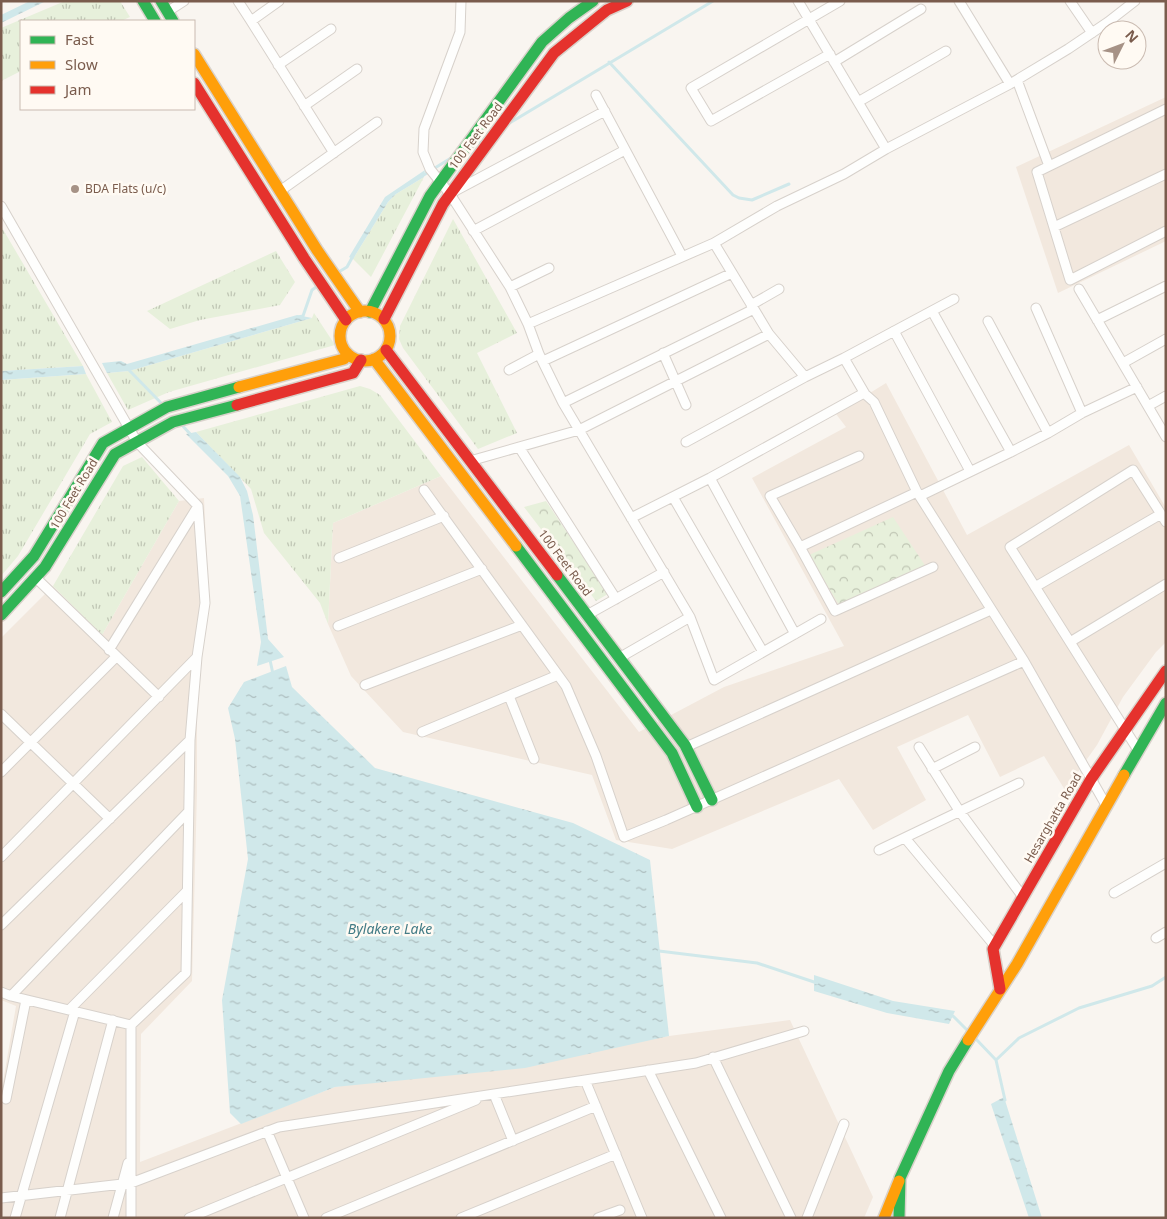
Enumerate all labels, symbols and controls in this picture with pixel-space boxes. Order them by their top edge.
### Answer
legend [20,20,195,110]
north arrow [1097,20,1147,70]
text: N [1121,25,1143,47]
text: Fast [65,29,94,49]
text: Slow [65,54,98,74]
text: Jam [63,79,92,99]
street label: 100 Feet Road [445,99,506,173]
place label: BDA Flats (u/c) [85,180,167,197]
marker: BDA Flats (u/c) [69,183,81,195]
street label: 100 Feet Road [46,455,101,532]
street label: 100 Feet Road [535,526,596,600]
street label: Hesarghatta Road [1020,769,1085,866]
water label: Bylakere Lake [348,919,432,938]

